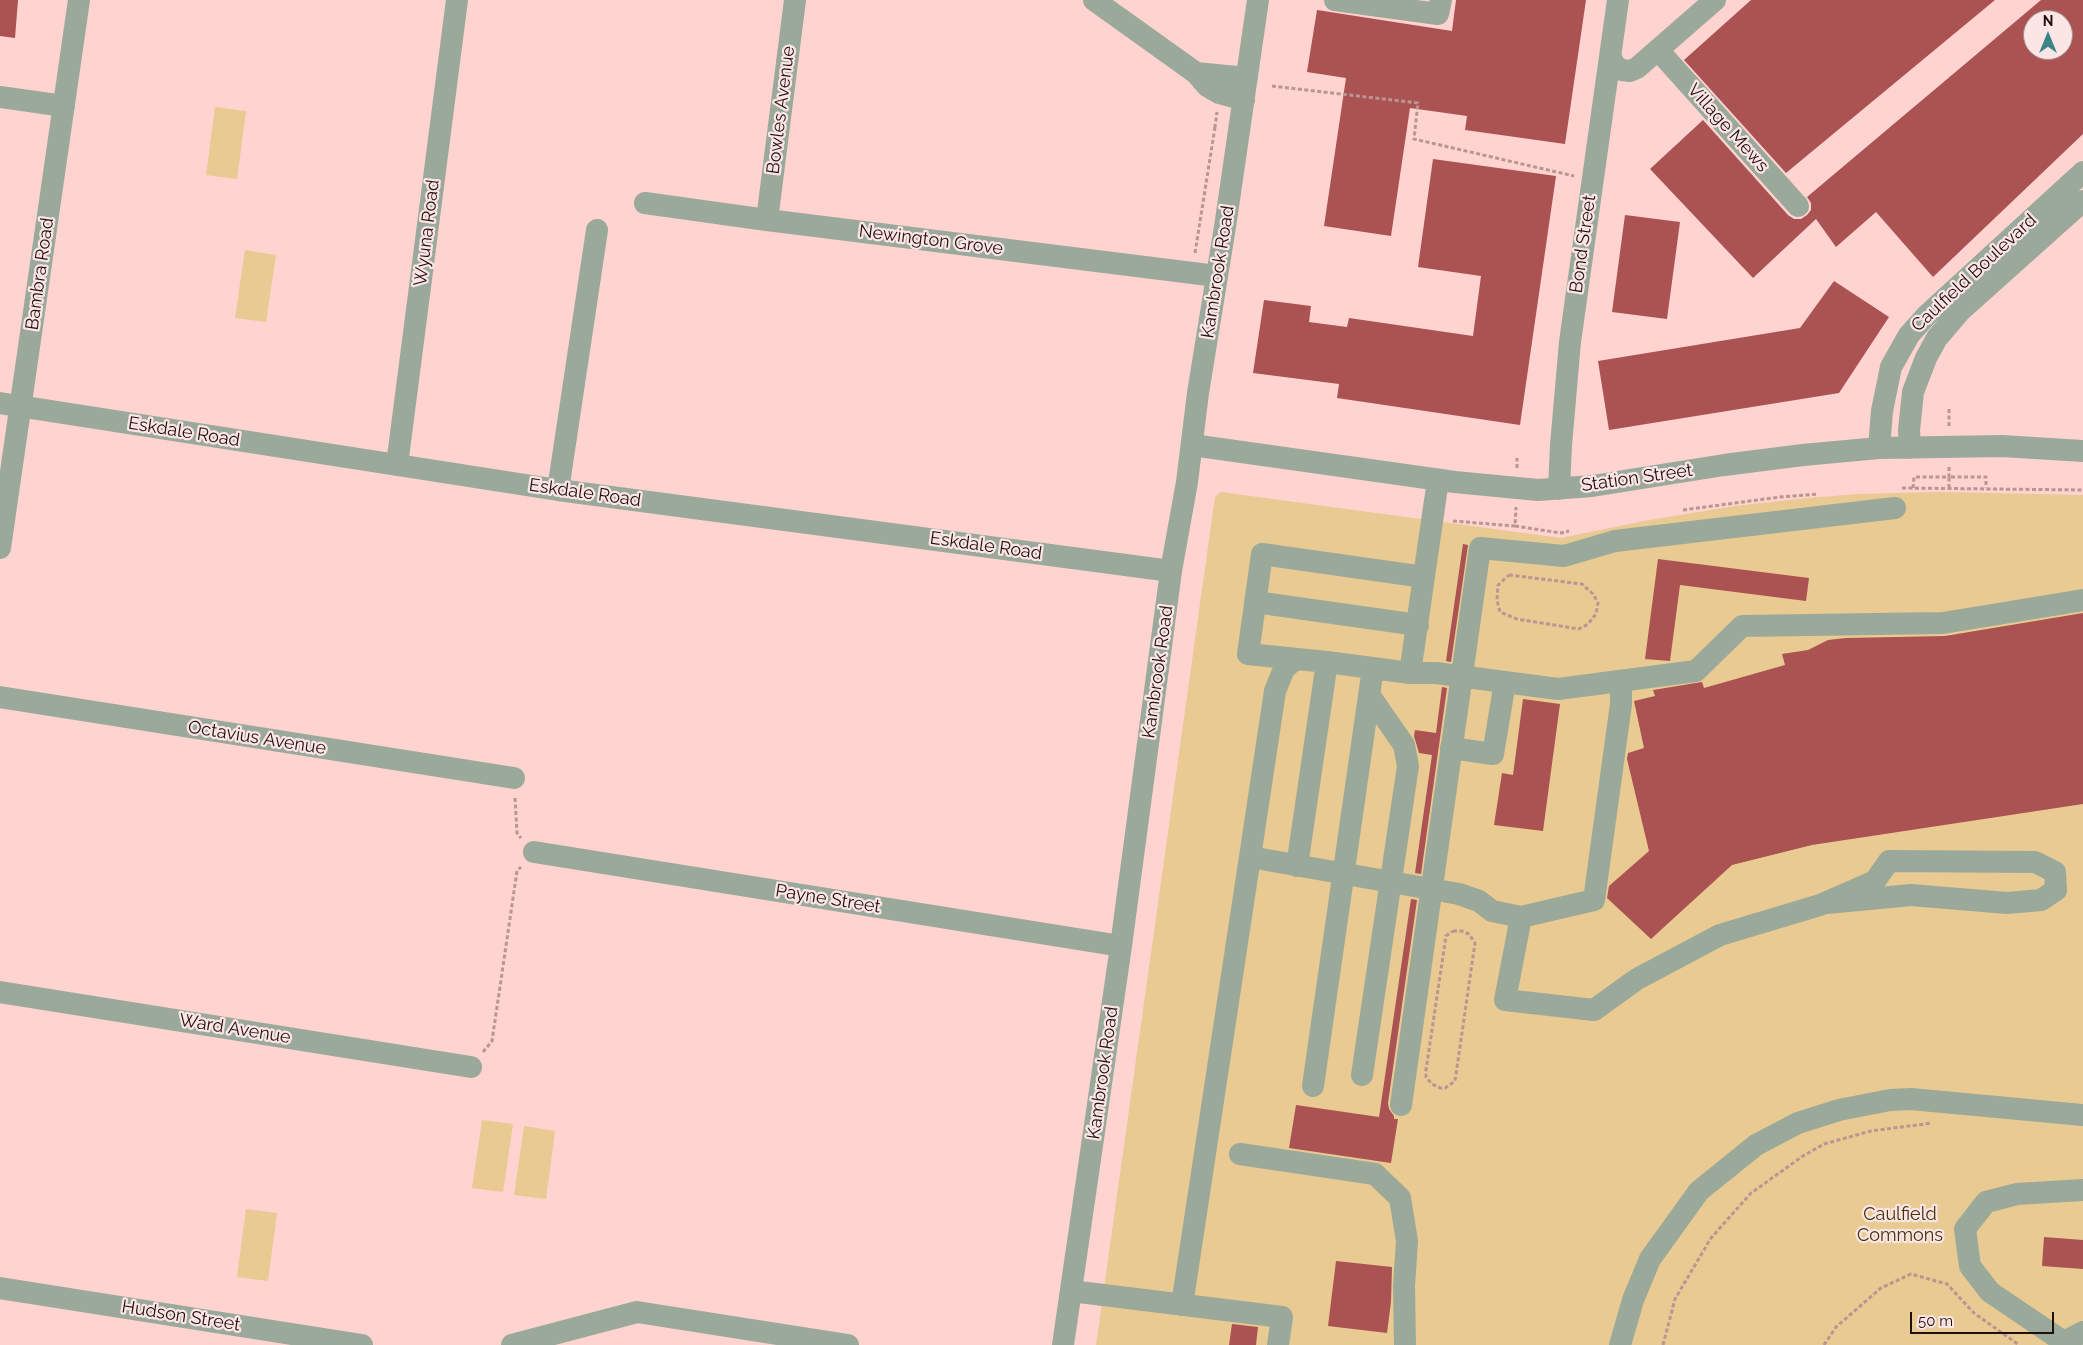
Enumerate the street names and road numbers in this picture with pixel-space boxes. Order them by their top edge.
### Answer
street label: Bowles Avenue [762,45,800,175]
street label: Village Mews [1683,80,1773,176]
street label: Wyuna Road [410,179,444,287]
street label: Bond Street [1565,194,1601,294]
street label: Kambrook Road [1197,204,1239,340]
street label: Caulfield Boulevard [1907,209,2041,337]
street label: Bambra Road [21,216,59,332]
street label: Newington Grove [858,220,1004,260]
street label: Eskdale Road [127,412,241,452]
street label: Station Street [1580,459,1694,497]
street label: Eskdale Road [528,474,642,512]
street label: Eskdale Road [929,527,1043,565]
street label: Kambrook Road [1138,604,1178,740]
street label: Octavius Avenue [186,716,328,760]
street label: Payne Street [774,880,882,918]
street label: Kambrook Road [1083,1005,1123,1141]
street label: Ward Avenue [178,1010,292,1048]
street label: Hudson Street [120,1296,242,1336]

